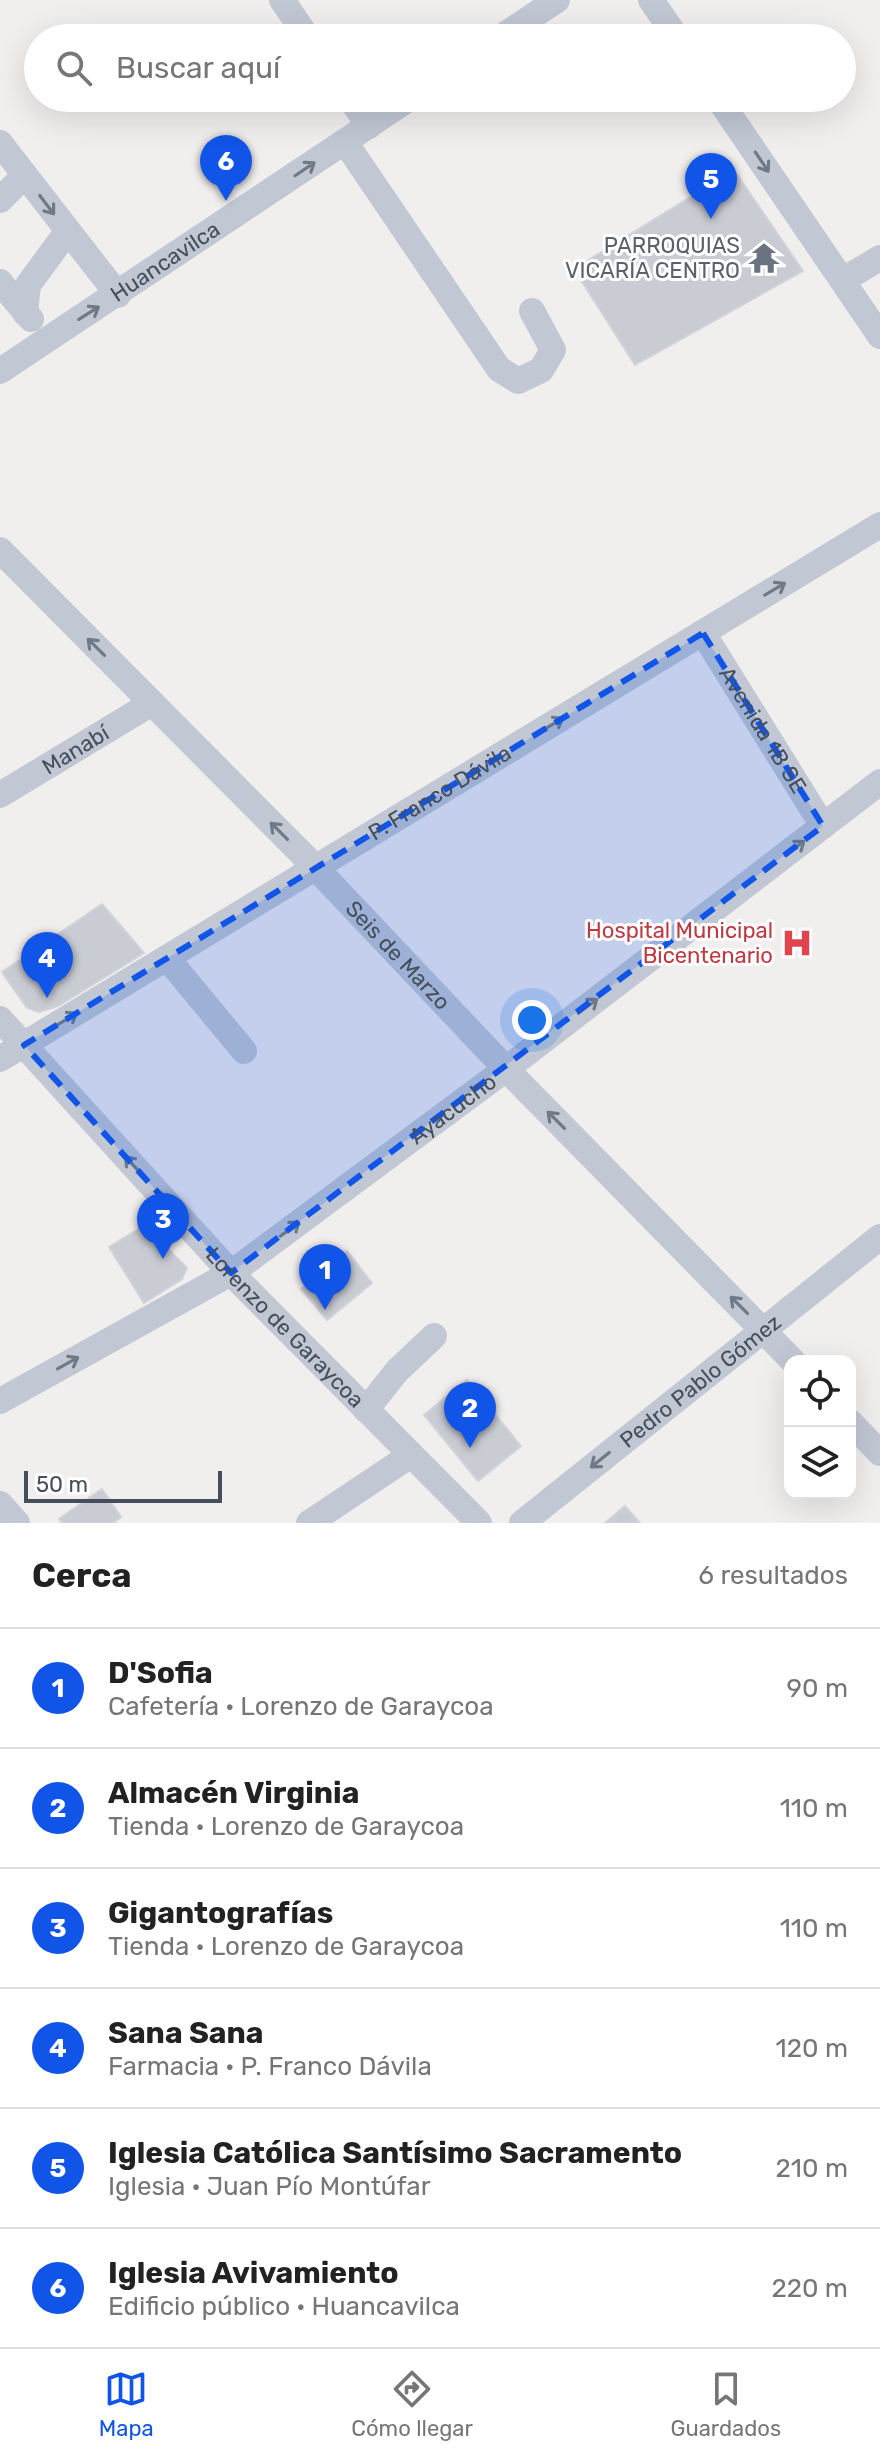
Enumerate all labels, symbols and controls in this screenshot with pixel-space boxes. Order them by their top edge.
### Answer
search box [24,24,856,112]
icon: search [52,46,96,90]
text: Buscar aquí [116,50,280,86]
pin: 6 [200,135,252,201]
one-way arrow [754,151,770,173]
pin: 5 [685,153,737,219]
one-way arrow [293,161,316,177]
one-way arrow [38,194,55,215]
street label: Huancavilca [105,216,225,308]
place label: PARROQUIAS VICARÍA CENTRO [565,232,740,284]
temple icon: PARROQUIAS VICARÍA CENTRO [747,241,781,275]
one-way arrow [77,305,100,321]
one-way arrow [763,581,786,597]
one-way arrow [87,638,106,657]
street label: Avenida 1B SE [713,662,812,798]
one-way arrow [541,716,564,732]
street label: Manabí [37,718,115,780]
street label: P. Franco Dávila [363,739,516,846]
one-way arrow [270,822,289,841]
one-way arrow [783,840,805,857]
street label: Seis de Marzo [340,895,456,1016]
place label: Hospital Municipal Bicentenario [586,917,773,969]
hospital icon: Hospital Municipal Bicentenario [780,926,814,960]
pin: 4 [21,932,73,998]
one-way arrow [577,997,598,1014]
your location [512,1000,552,1040]
one-way arrow [55,1011,78,1027]
street label: Ayacucho [404,1068,502,1150]
one-way arrow [547,1111,566,1130]
one-way arrow [124,1156,142,1176]
pin: 3 [137,1193,189,1259]
one-way arrow [279,1221,301,1237]
street label: Lorenzo de Garaycoa [200,1242,370,1413]
pin: 1 [299,1244,351,1310]
one-way arrow [729,1295,748,1315]
street label: Pedro Pablo Gómez [614,1308,787,1454]
one-way arrow [56,1355,79,1371]
map controls [784,1355,856,1499]
button: locate [784,1355,856,1427]
pin: 2 [444,1382,496,1448]
button: layers [784,1427,856,1499]
one-way arrow [590,1452,611,1469]
scale bar [24,1467,222,1503]
text: 50 m [36,1471,88,1498]
text: Cerca [32,1555,131,1596]
text: 6 resultados [698,1560,848,1591]
text: D'Sofia [108,1655,213,1691]
text: 1 [52,1673,64,1704]
text: 90 m [787,1673,848,1704]
text: Cafetería · Lorenzo de Garaycoa [108,1691,494,1722]
text: Almacén Virginia [108,1775,359,1811]
text: 2 [50,1793,66,1824]
text: 110 m [780,1793,848,1824]
text: Tienda · Lorenzo de Garaycoa [108,1811,464,1842]
text: Gigantografías [108,1895,333,1931]
text: 3 [49,1913,67,1944]
text: 110 m [780,1913,848,1944]
text: Tienda · Lorenzo de Garaycoa [108,1931,464,1962]
text: Sana Sana [108,2015,264,2051]
text: 4 [49,2033,67,2064]
text: 120 m [776,2033,848,2064]
text: Farmacia · P. Franco Dávila [108,2051,432,2082]
text: Iglesia Católica Santísimo Sacramento [108,2135,682,2171]
text: 5 [50,2153,66,2184]
text: 210 m [776,2153,848,2184]
text: Iglesia · Juan Pío Montúfar [108,2171,431,2202]
text: Iglesia Avivamiento [108,2255,399,2291]
text: 6 [50,2273,66,2304]
text: 220 m [771,2273,848,2304]
text: Edificio público · Huancavilca [108,2291,460,2322]
tab: Mapa [99,2367,154,2442]
tab: Cómo llegar [351,2367,473,2442]
tab: Guardados [670,2367,781,2442]

